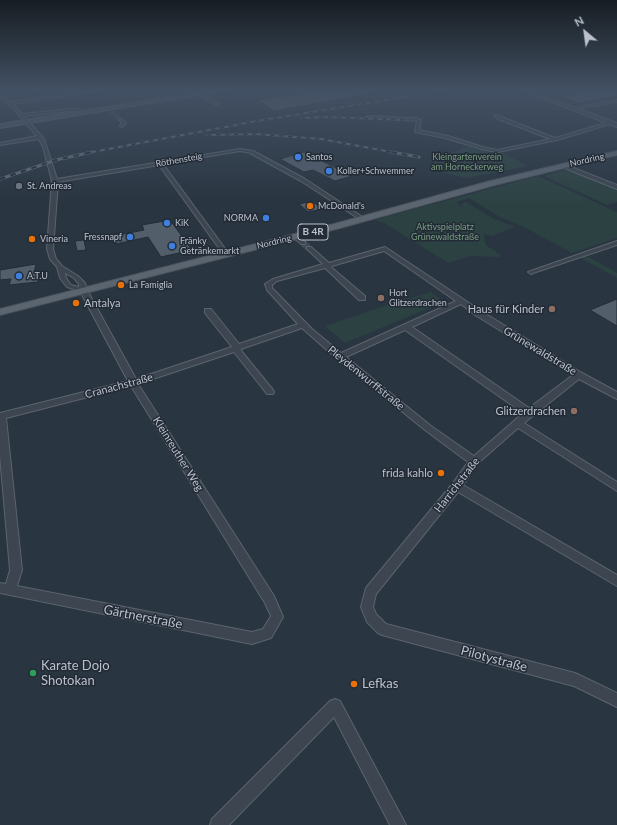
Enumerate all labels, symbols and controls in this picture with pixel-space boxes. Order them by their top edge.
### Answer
north arrow [565,12,605,52]
text: N [572,13,586,29]
street label: Röthensteig [155,151,203,169]
street label: Nordring [569,151,605,169]
marker: Santos [293,152,303,162]
place label: Santos [306,152,332,162]
park label: Kleingartenverein am Horneckerweg [431,152,503,173]
marker: Koller+Schwemmer [324,166,334,176]
place label: Koller+Schwemmer [337,166,414,176]
marker: St. Andreas [14,181,24,191]
place label: St. Andreas [27,181,72,191]
marker: McDonald's [305,201,315,211]
place label: McDonald's [318,201,365,211]
place label: NORMA [224,213,258,223]
marker: NORMA [261,213,271,223]
marker: KiK [162,218,172,228]
place label: KiK [175,218,189,228]
park label: Aktivspielplatz Grünewaldstraße [411,222,479,243]
road number: B 4R [298,224,328,240]
place label: Fressnapf [84,232,122,242]
marker: Fressnapf [125,232,135,242]
street label: Nordring [256,233,292,251]
marker: Vineria [27,234,37,244]
place label: Vineria [40,234,68,244]
place label: Fränky Getränkemarkt [180,236,239,257]
marker: Fränky Getränkemarkt [167,241,177,251]
marker: A.T.U [14,271,24,281]
place label: A.T.U [27,271,48,281]
marker: La Famiglia [116,280,126,290]
place label: La Famiglia [129,280,172,290]
place label: Hort Glitzerdrachen [389,288,447,309]
marker: Hort Glitzerdrachen [376,293,386,303]
place label: Antalya [84,296,121,310]
marker: Antalya [71,298,81,308]
place label: Haus für Kinder [468,302,544,316]
marker: Haus für Kinder [547,304,557,314]
street label: Grünewaldstraße [501,324,579,378]
street label: Pleydenwurffstraße [325,343,407,413]
street label: Cranachstraße [83,371,155,401]
place label: Glitzerdrachen [495,404,566,418]
marker: Glitzerdrachen [569,406,579,416]
street label: Kleinreuther Weg [150,414,206,494]
street label: Harrichstraße [431,455,483,515]
place label: frida kahlo [382,466,433,480]
marker: frida kahlo [436,468,446,478]
street label: Gärtnerstraße [102,602,184,632]
street label: Pilotystraße [459,643,529,675]
place label: Karate Dojo Shotokan [41,658,110,689]
marker: Karate Dojo Shotokan [28,668,38,678]
place label: Lefkas [362,676,398,692]
marker: Lefkas [349,679,359,689]

